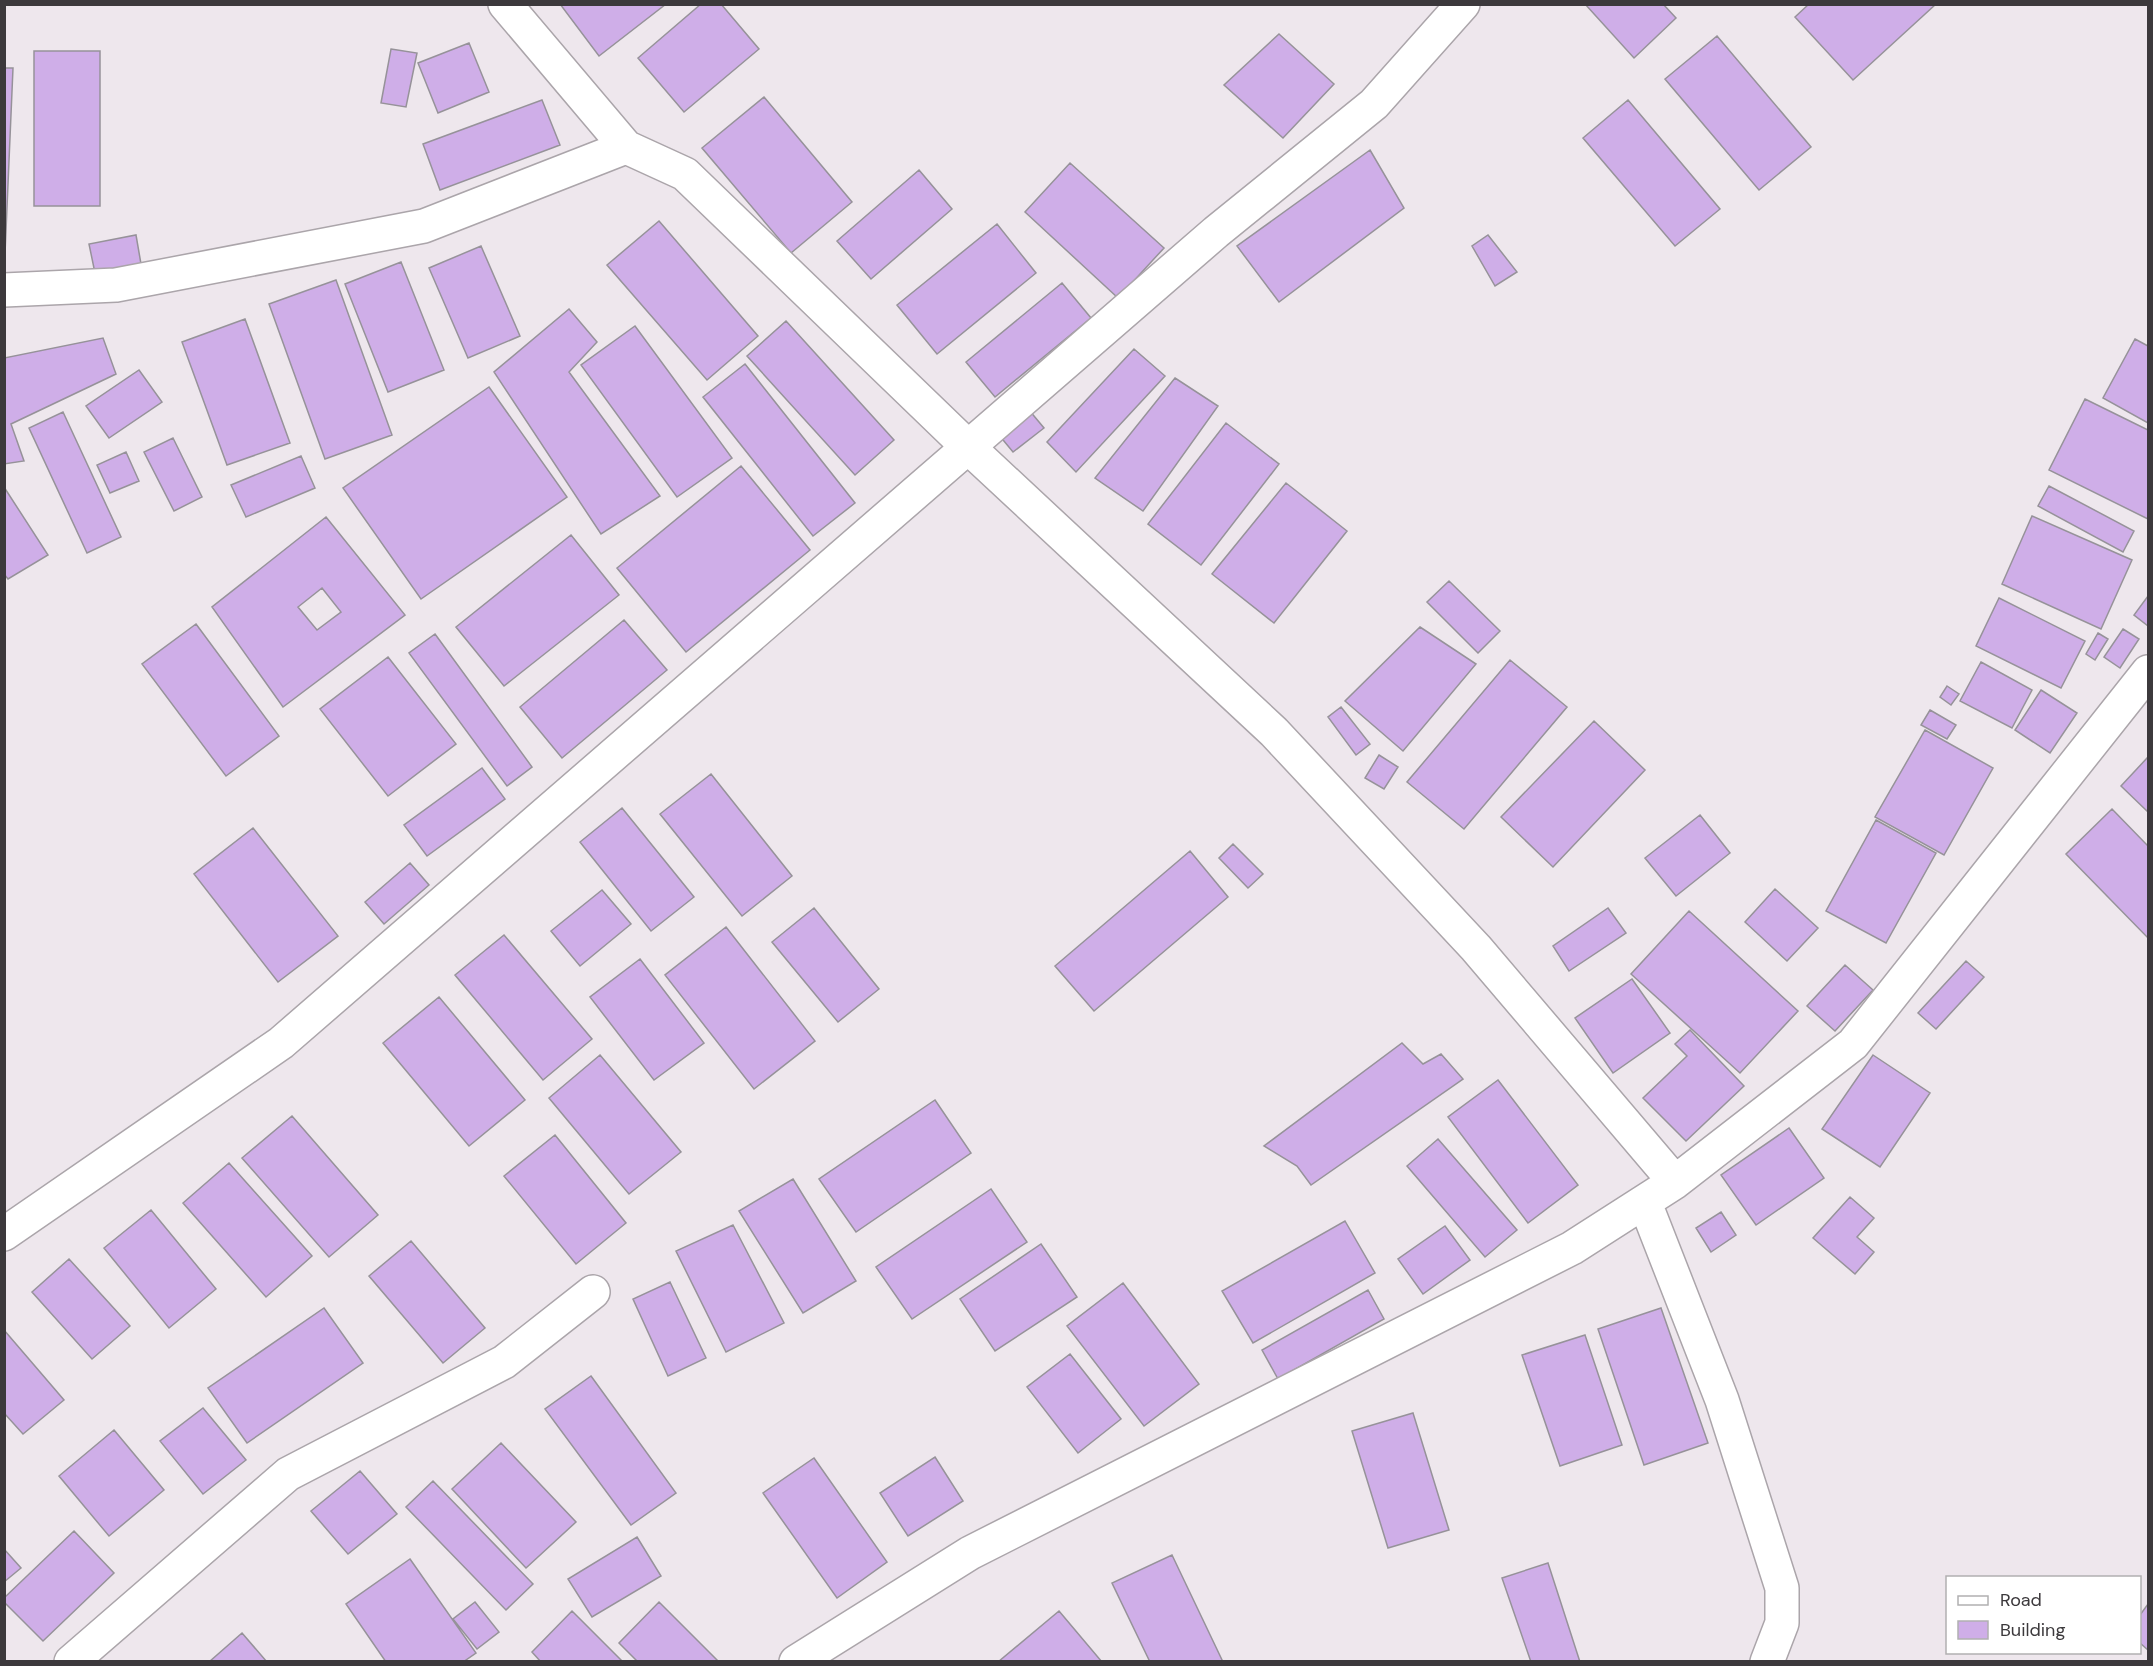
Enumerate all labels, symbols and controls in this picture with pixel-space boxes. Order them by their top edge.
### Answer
legend [1946,1576,2141,1654]
text: Road [2000,1588,2042,1612]
text: Building [2000,1618,2065,1642]

